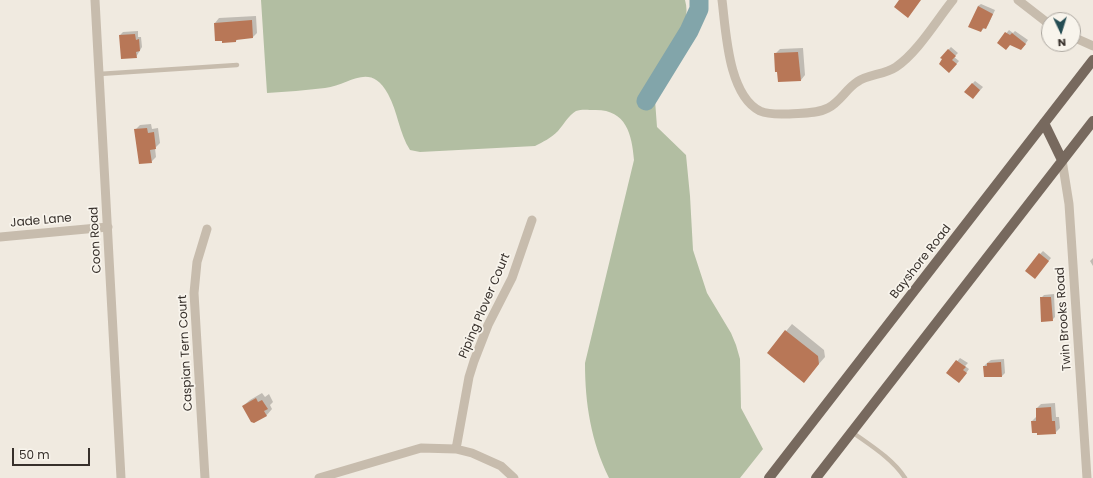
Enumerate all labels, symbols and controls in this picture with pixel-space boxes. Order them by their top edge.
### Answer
north arrow [1041,12,1081,52]
text: N [1057,35,1066,51]
street label: Coon Road [87,206,105,274]
street label: Jade Lane [10,211,72,231]
street label: Bayshore Road [888,222,954,302]
street label: Piping Plover Court [456,251,514,361]
street label: Twin Brooks Road [1053,267,1075,371]
street label: Caspian Tern Court [176,294,196,412]
scale bar [14,440,92,466]
text: 50 m [19,446,50,463]

